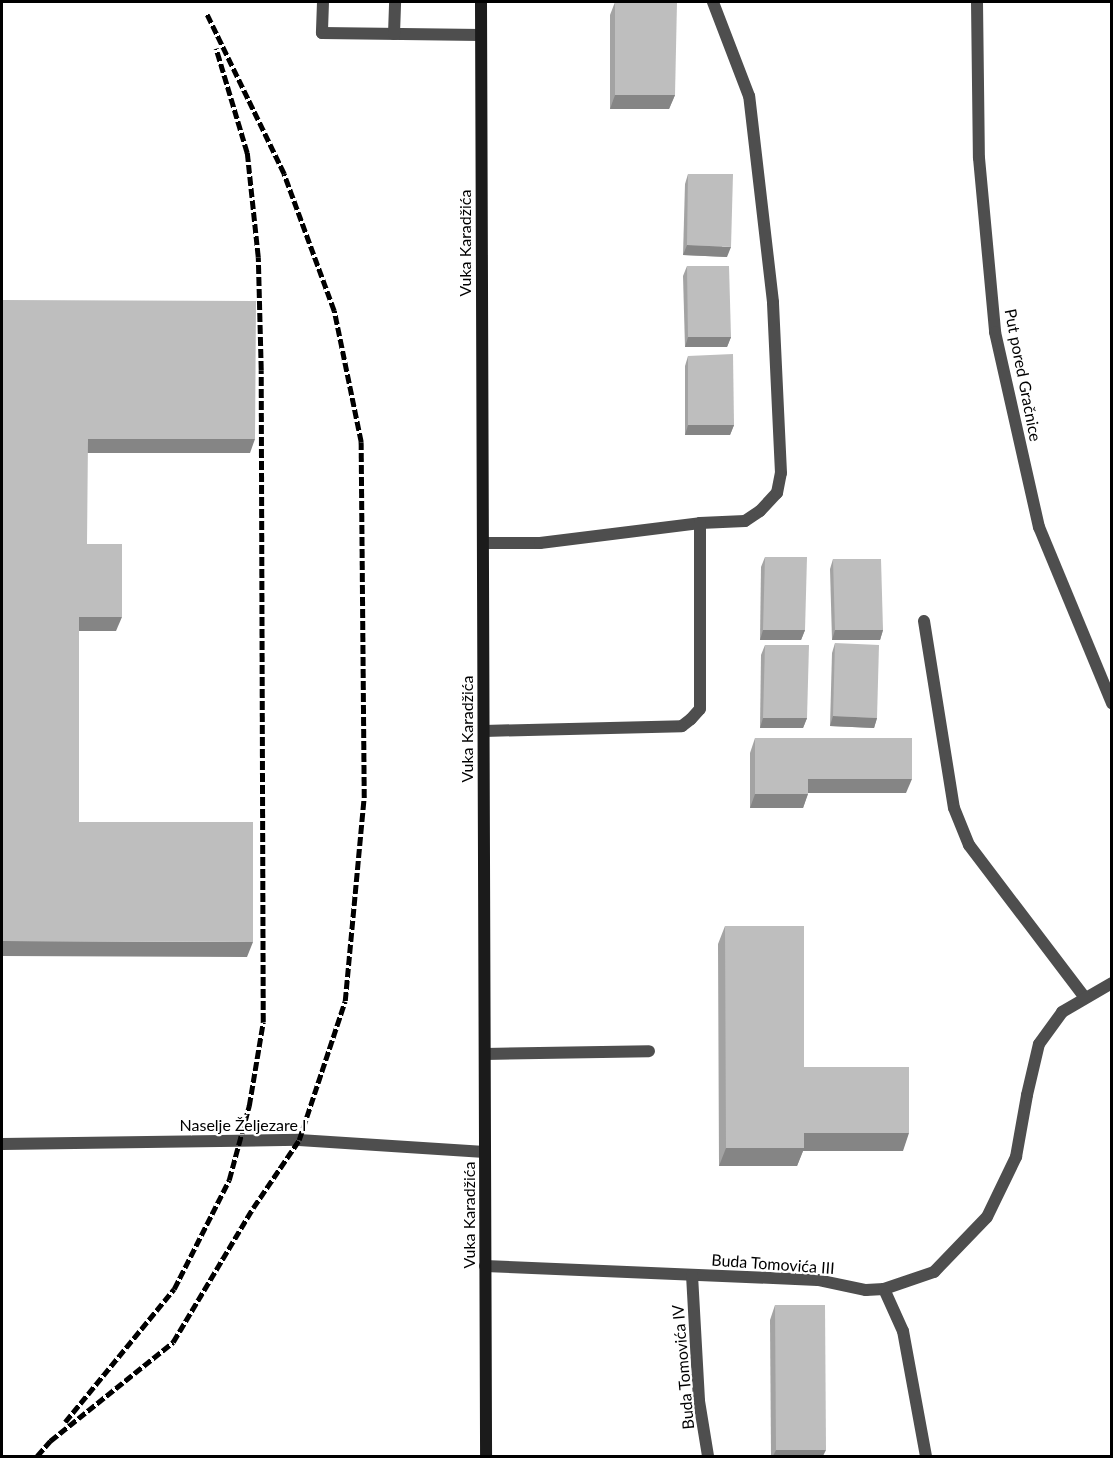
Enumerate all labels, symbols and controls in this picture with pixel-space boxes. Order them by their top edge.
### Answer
street label: Vuka Karadžića [455,190,475,296]
street label: Put pored Gračnice [1001,307,1045,443]
street label: Vuka Karadžića [457,676,477,782]
street label: Naselje Željezare I [180,1115,306,1135]
street label: Vuka Karadžića [459,1162,479,1268]
street label: Buda Tomovića III [711,1250,835,1278]
street label: Buda Tomovića IV [668,1304,698,1430]

